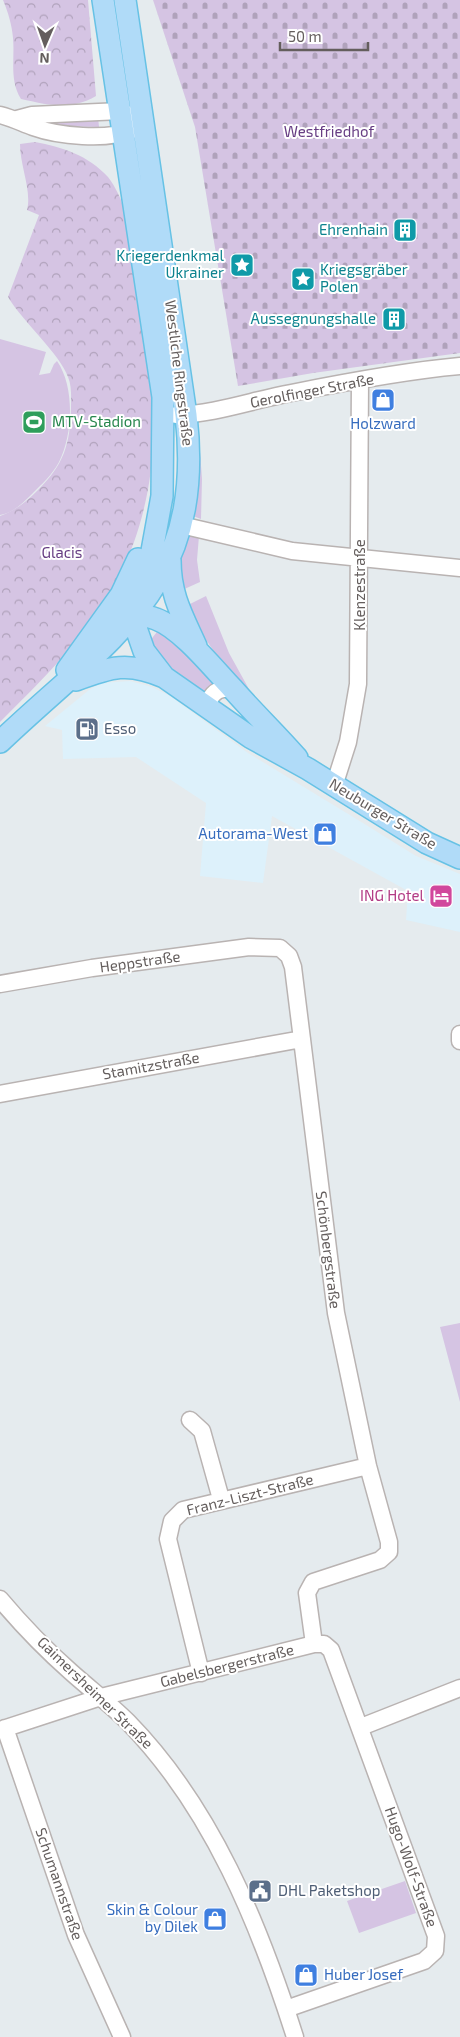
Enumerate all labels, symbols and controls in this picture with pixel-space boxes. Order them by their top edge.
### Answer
north arrow [20,20,70,70]
scale bar [280,20,368,52]
text: 50 m [288,27,322,45]
text: N [39,50,50,67]
park label: Westfriedhof [284,122,374,140]
building icon: Ehrenhain [392,217,418,243]
place label: Ehrenhain [319,220,388,238]
place label: Kriegerdenkmal Ukrainer [116,246,225,281]
place icon: Kriegerdenkmal Ukrainer [229,252,255,278]
place label: Kriegsgräber Polen [320,260,408,295]
place icon: Kriegsgräber Polen [290,266,316,292]
street label: Westliche Ringstraße [162,299,198,447]
building icon: Aussegnungshalle [381,306,407,332]
place label: Aussegnungshalle [251,309,376,327]
street label: Gerolfinger Straße [248,369,375,411]
shop icon: Holzward [370,387,396,413]
sports icon: MTV-Stadion [21,409,47,435]
place label: MTV-Stadion [52,412,141,430]
place label: Holzward [350,414,416,432]
street label: Klenzestraße [350,539,368,631]
park label: Glacis [42,543,82,561]
fuel station icon: Esso [74,716,100,742]
place label: Esso [104,719,136,737]
street label: Neuburger Straße [327,774,440,852]
shop icon: Autorama-West [312,821,338,847]
place label: Autorama-West [198,824,308,842]
hotel icon: ING Hotel [428,883,454,909]
place label: ING Hotel [360,886,425,904]
street label: Heppstraße [98,946,181,976]
street label: Stamitzstraße [101,1048,201,1082]
street label: Schönbergstraße [313,1190,345,1310]
street label: Franz-Liszt-Straße [184,1470,315,1519]
street label: Gaimersheimer Straße [34,1633,157,1752]
street label: Gabelsbergerstraße [158,1640,295,1690]
street label: Hugo-Wolf-Straße [382,1804,442,1929]
street label: Schumannstraße [32,1825,88,1942]
public building icon: DHL Paketshop [247,1878,273,1904]
place label: DHL Paketshop [278,1881,380,1899]
place label: Skin & Colour by Dilek [107,1900,198,1935]
shop icon: Skin & Colour by Dilek [202,1906,228,1932]
shop icon: Huber Josef [293,1962,319,1988]
place label: Huber Josef [324,1965,403,1983]

